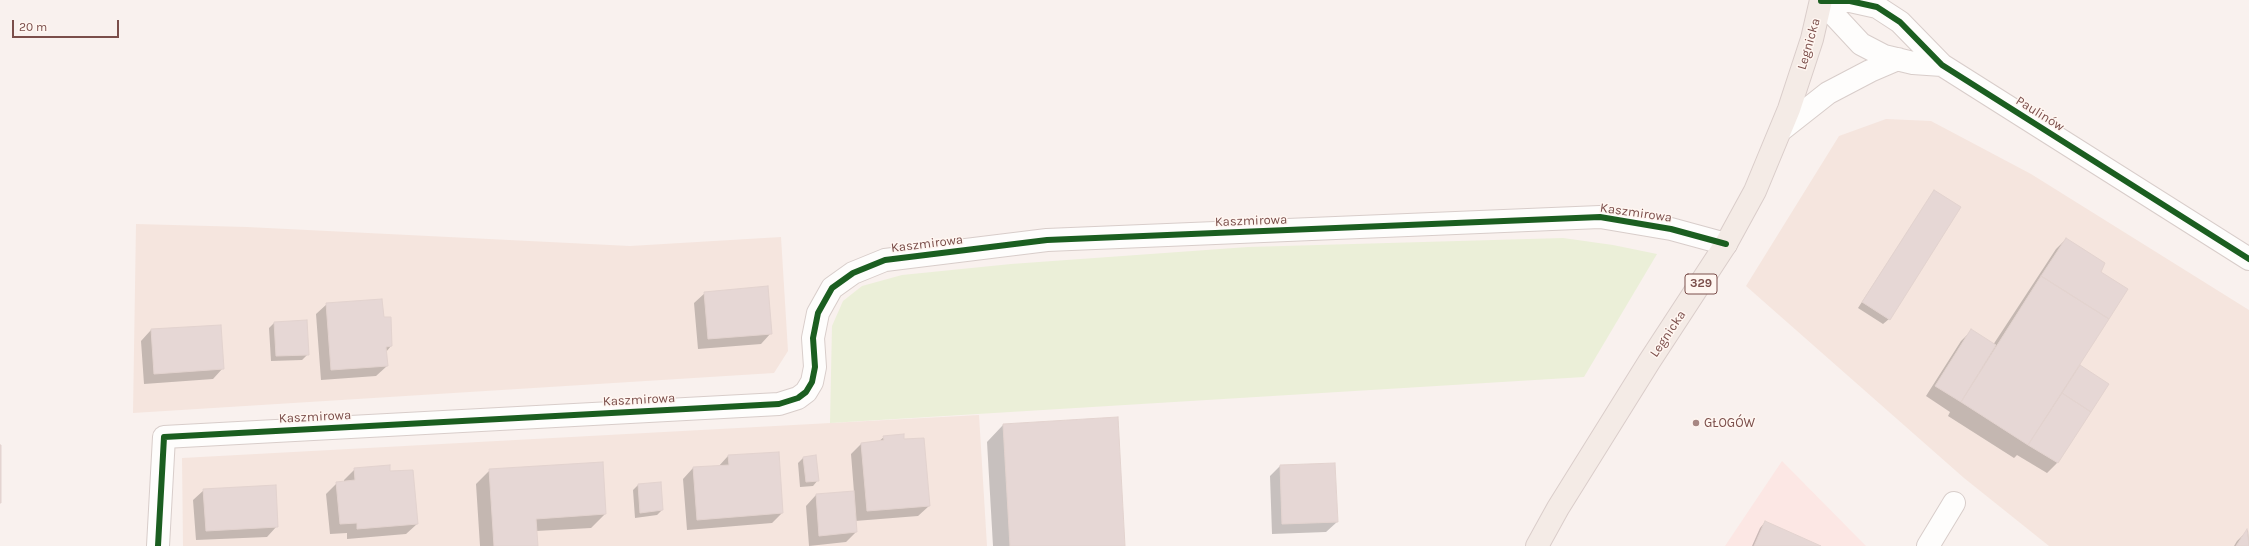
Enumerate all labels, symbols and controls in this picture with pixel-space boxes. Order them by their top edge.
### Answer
scale bar [14,12,121,38]
street label: Legnicka [1794,16,1824,72]
text: 20 m [19,20,47,34]
street label: Paulinów [2013,93,2067,135]
street label: Kaszmirowa [1599,200,1673,226]
street label: Kaszmirowa [1215,212,1287,230]
street label: Kaszmirowa [890,232,964,256]
road number: 329 [1685,274,1717,294]
street label: Legnicka [1647,308,1689,360]
street label: Kaszmirowa [602,390,676,410]
street label: Kaszmirowa [278,407,352,427]
place label: GŁOGÓW [1704,415,1755,431]
marker: GŁOGÓW [1691,418,1701,428]

